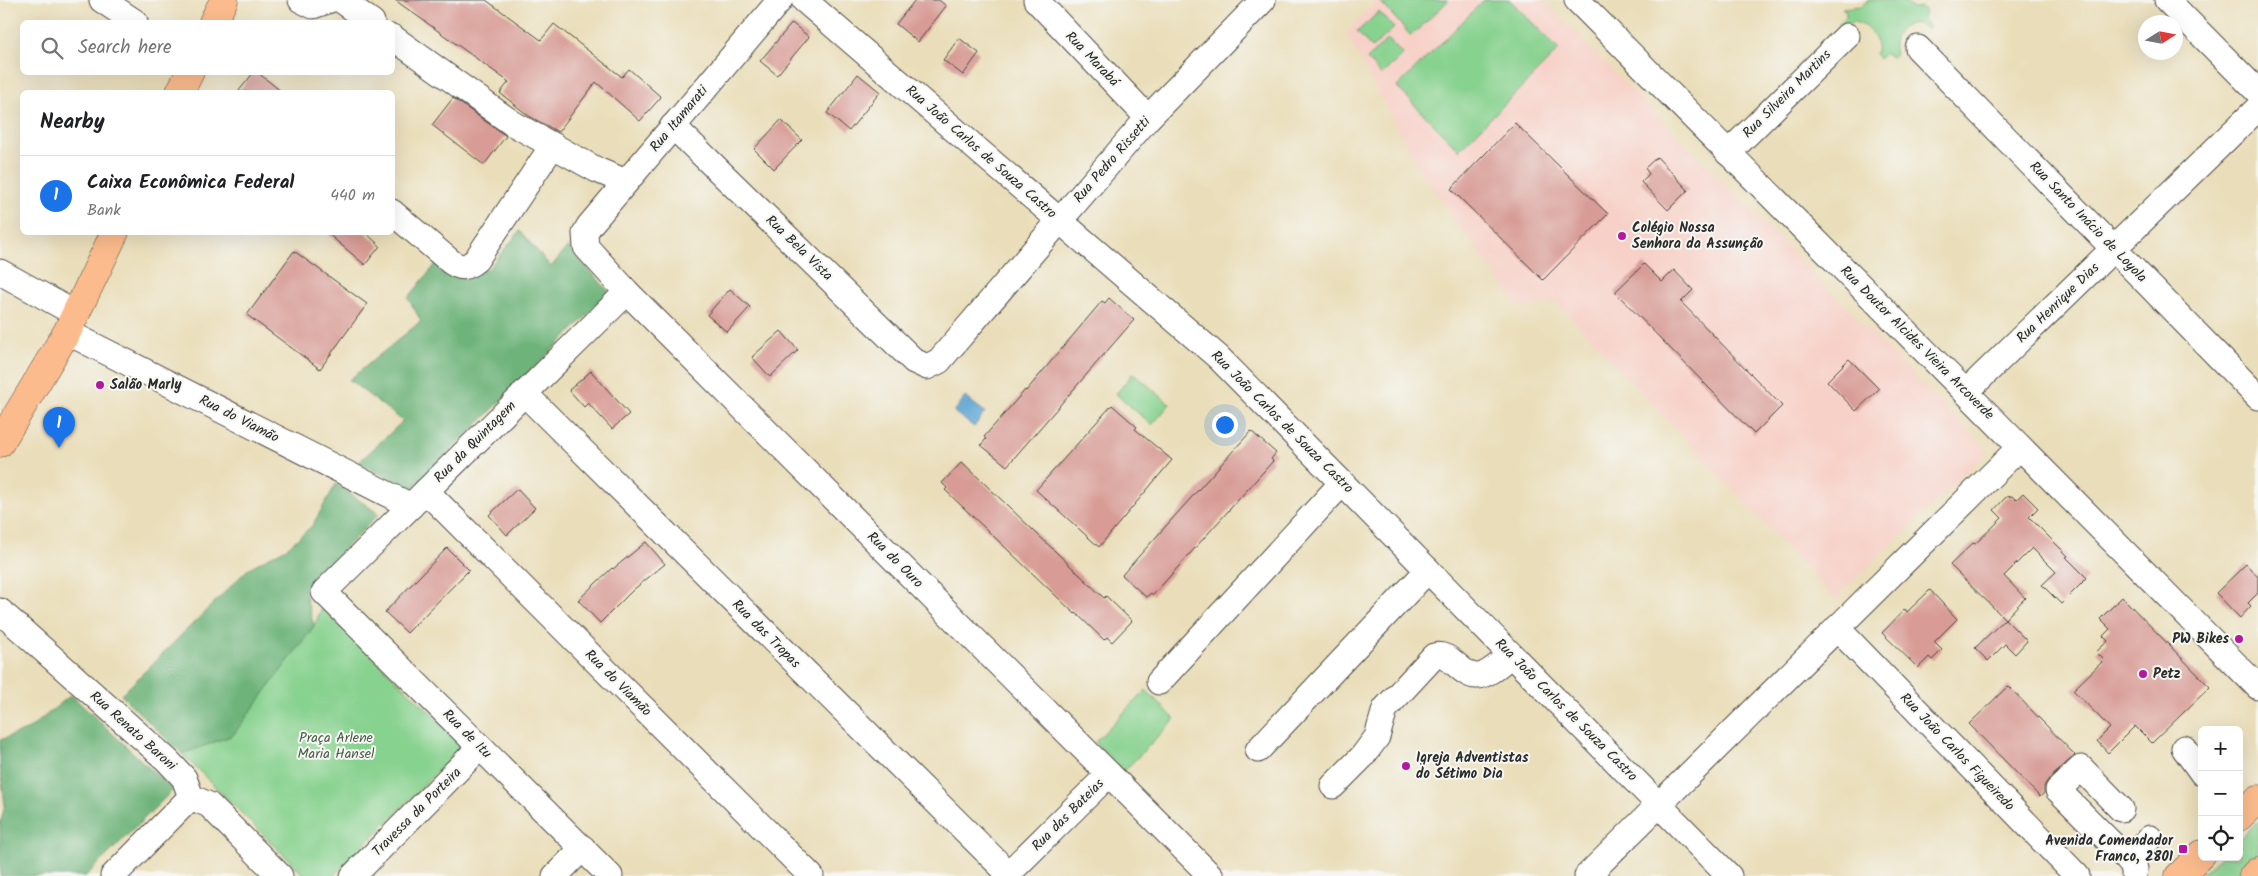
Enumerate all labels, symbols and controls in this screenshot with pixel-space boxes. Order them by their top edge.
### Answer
north arrow [2138,15,2183,60]
search box [20,20,395,75]
street label: Rua Marabá [1060,26,1125,93]
text: Search here [78,33,172,63]
icon: search [38,34,66,62]
street label: Rua Silveira Martins [1737,44,1837,144]
street label: Rua Itamarati [645,80,714,157]
street label: Rua João Carlos de Souza Castro [900,80,1062,224]
text: Nearby [40,106,105,139]
street label: Rua Pedro Rissetti [1068,111,1156,208]
street label: Rua Santo Inácio de Loyola [2024,156,2152,288]
text: Caixa Econômica Federal [87,168,294,198]
text: 1 [54,183,58,208]
text: 440 m [330,183,375,208]
text: Bank [87,198,121,223]
street label: Rua Bela Vista [760,210,838,286]
place label: Colégio Nossa Senhora da Assunção [1632,217,1764,255]
marker: Colégio Nossa Senhora da Assunção [1616,230,1628,242]
street label: Rua Henrique Dias [2011,257,2105,349]
street label: Rua Doutor Alcides Vieira Arcoverde [1835,261,2000,426]
street label: Rua João Carlos de Souza Castro [1205,345,1359,499]
place label: Salão Marly [110,374,182,396]
marker: Salão Marly [94,379,106,391]
street label: Rua do Viamão [195,389,283,449]
street label: Rua da Quintagem [429,396,521,488]
pin: 1 [43,407,75,448]
your location [1212,412,1238,438]
street label: Rua do Ouro [862,527,928,593]
street label: Rua das Tropas [726,594,806,674]
place label: PW Bikes [2172,628,2229,650]
street label: Rua João Carlos de Souza Castro [1489,633,1643,787]
marker: PW Bikes [2233,633,2245,645]
street label: Rua do Viamão [579,644,657,722]
place label: Petz [2153,663,2181,685]
marker: Petz [2137,668,2149,680]
street label: Rua Renato Baroni [85,686,182,776]
street label: Rua João Carlos Figueiredo [1894,688,2020,816]
street label: Rua de Itu [437,704,497,764]
map controls [2198,726,2243,861]
button: + [2198,726,2243,771]
park label: Praça Arlene Maria Hansel [298,727,375,765]
place label: Igreja Adventistas do Sétimo Dia [1416,747,1529,785]
marker: Igreja Adventistas do Sétimo Dia [1400,760,1412,772]
street label: Travessa da Porteira [367,762,467,862]
button: − [2198,771,2243,816]
street label: Rua das Bateias [1027,774,1109,856]
button: locate [2198,816,2243,861]
place label: Avenida Comendador Franco, 2801 [2045,830,2174,868]
marker: Avenida Comendador Franco, 2801 [2177,843,2189,855]

